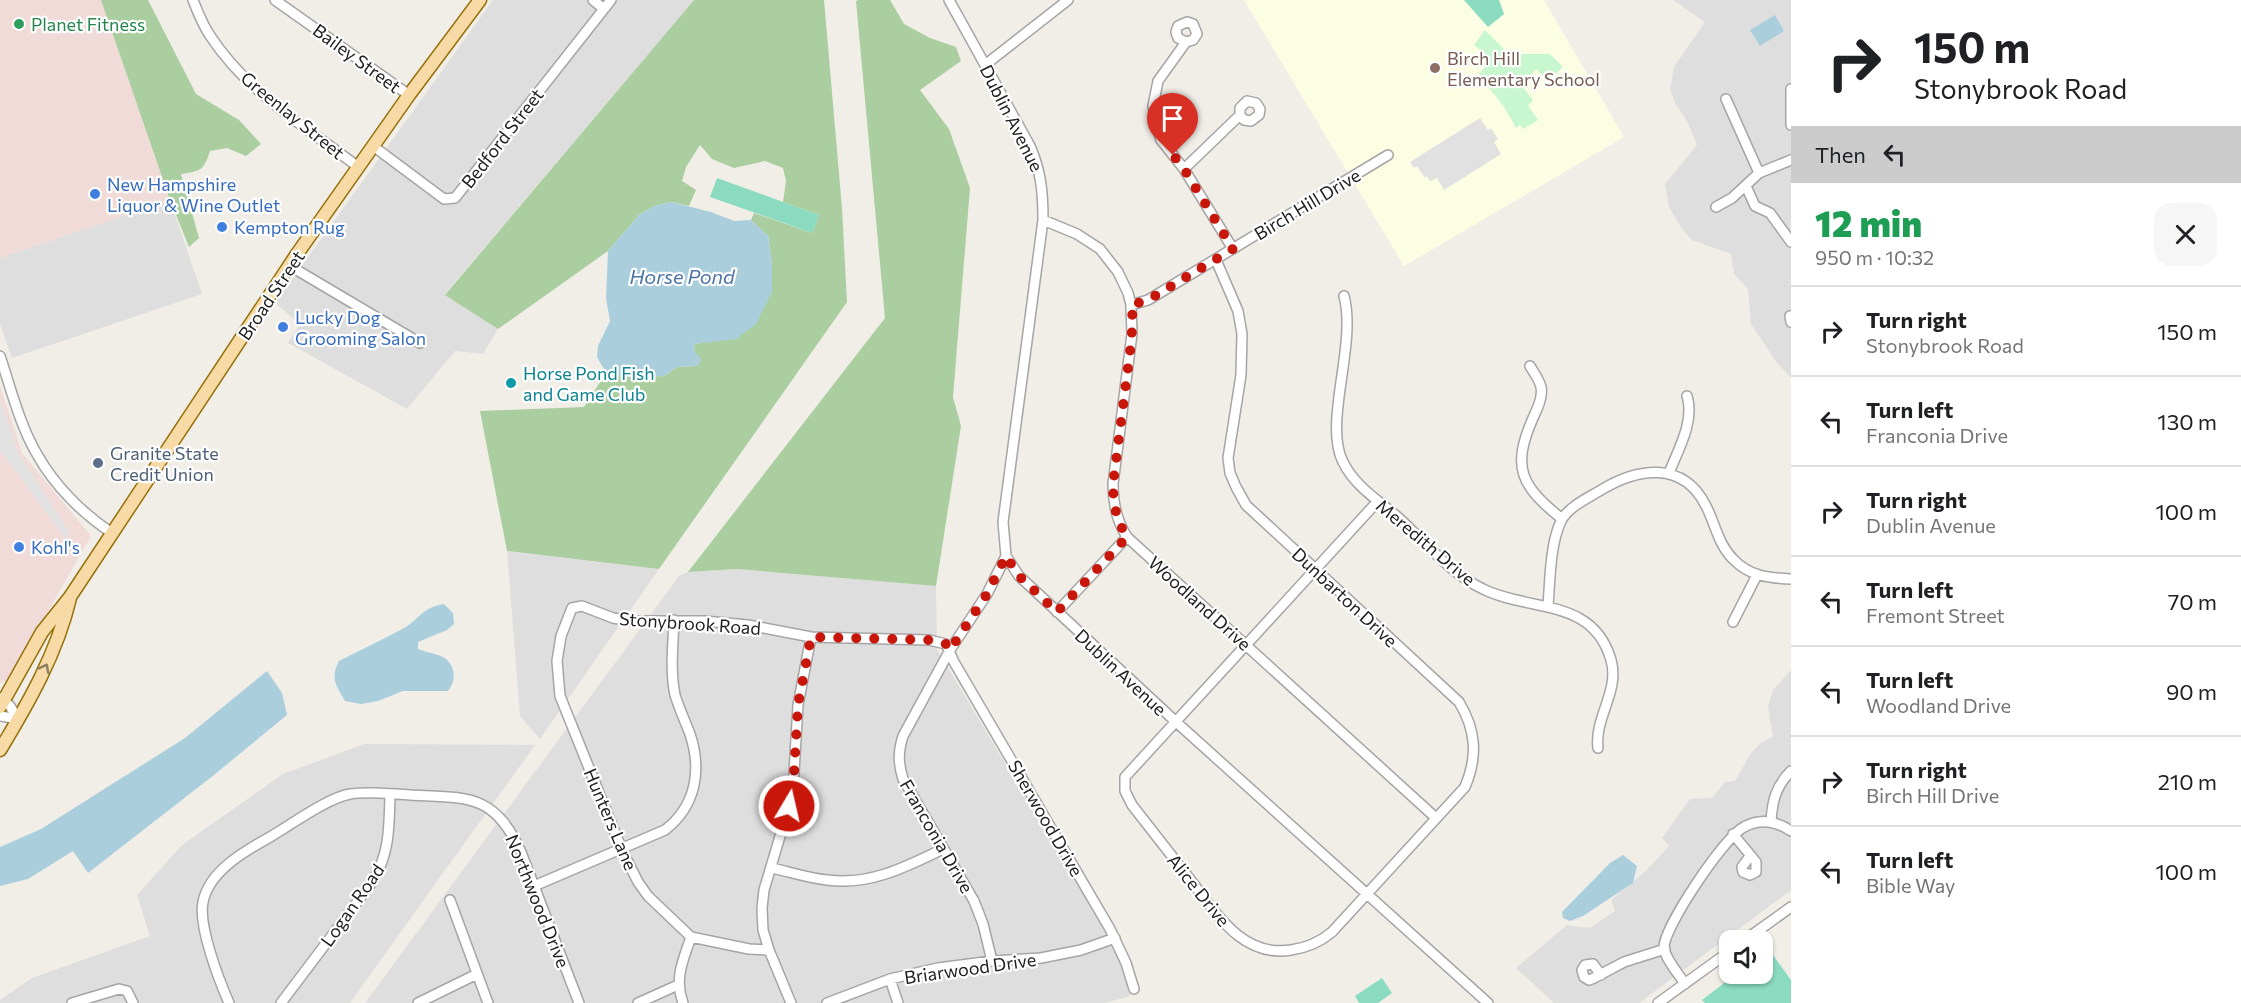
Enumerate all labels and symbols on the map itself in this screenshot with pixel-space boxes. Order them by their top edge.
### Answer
place label: Planet Fitness [31,13,145,35]
marker: Planet Fitness [12,17,26,31]
street label: Bailey Street [309,19,405,97]
place label: Birch Hill Elementary School [1447,47,1600,90]
street label: Dublin Avenue [976,61,1048,175]
marker: Birch Hill Elementary School [1428,61,1442,75]
street label: Greenlay Street [237,67,349,163]
street label: Bedford Street [456,84,548,192]
pin [1147,93,1198,155]
street label: Birch Hill Drive [1250,164,1364,244]
place label: New Hampshire Liquor & Wine Outlet [107,173,280,216]
marker: New Hampshire Liquor & Wine Outlet [88,187,102,201]
place label: Kempton Rug [234,216,345,238]
marker: Kempton Rug [215,220,229,234]
street label: Broad Street [233,246,309,344]
water label: Horse Pond [629,264,736,288]
place label: Lucky Dog Grooming Salon [295,306,426,349]
marker: Lucky Dog Grooming Salon [276,320,290,334]
place label: Horse Pond Fish and Game Club [523,362,655,405]
marker: Horse Pond Fish and Game Club [504,376,518,390]
place label: Granite State Credit Union [110,442,219,485]
marker: Granite State Credit Union [91,456,105,470]
street label: Meredith Drive [1372,494,1480,590]
place label: Kohl's [31,536,80,558]
marker: Kohl's [12,540,26,554]
street label: Dunbarton Drive [1288,543,1402,651]
street label: Woodland Drive [1144,551,1256,655]
street label: Stonybrook Road [618,607,762,639]
street label: Dublin Avenue [1071,624,1171,720]
one-way arrow [38,663,50,674]
street label: Sherwood Drive [1004,756,1088,880]
street label: Hunters Lane [580,765,642,873]
position arrow [757,774,821,838]
street label: Franconia Drive [896,775,978,897]
street label: Northwood Drive [501,831,575,971]
street label: Alice Drive [1163,849,1235,931]
street label: Logan Road [315,859,389,951]
street label: Briarwood Drive [903,948,1037,988]

